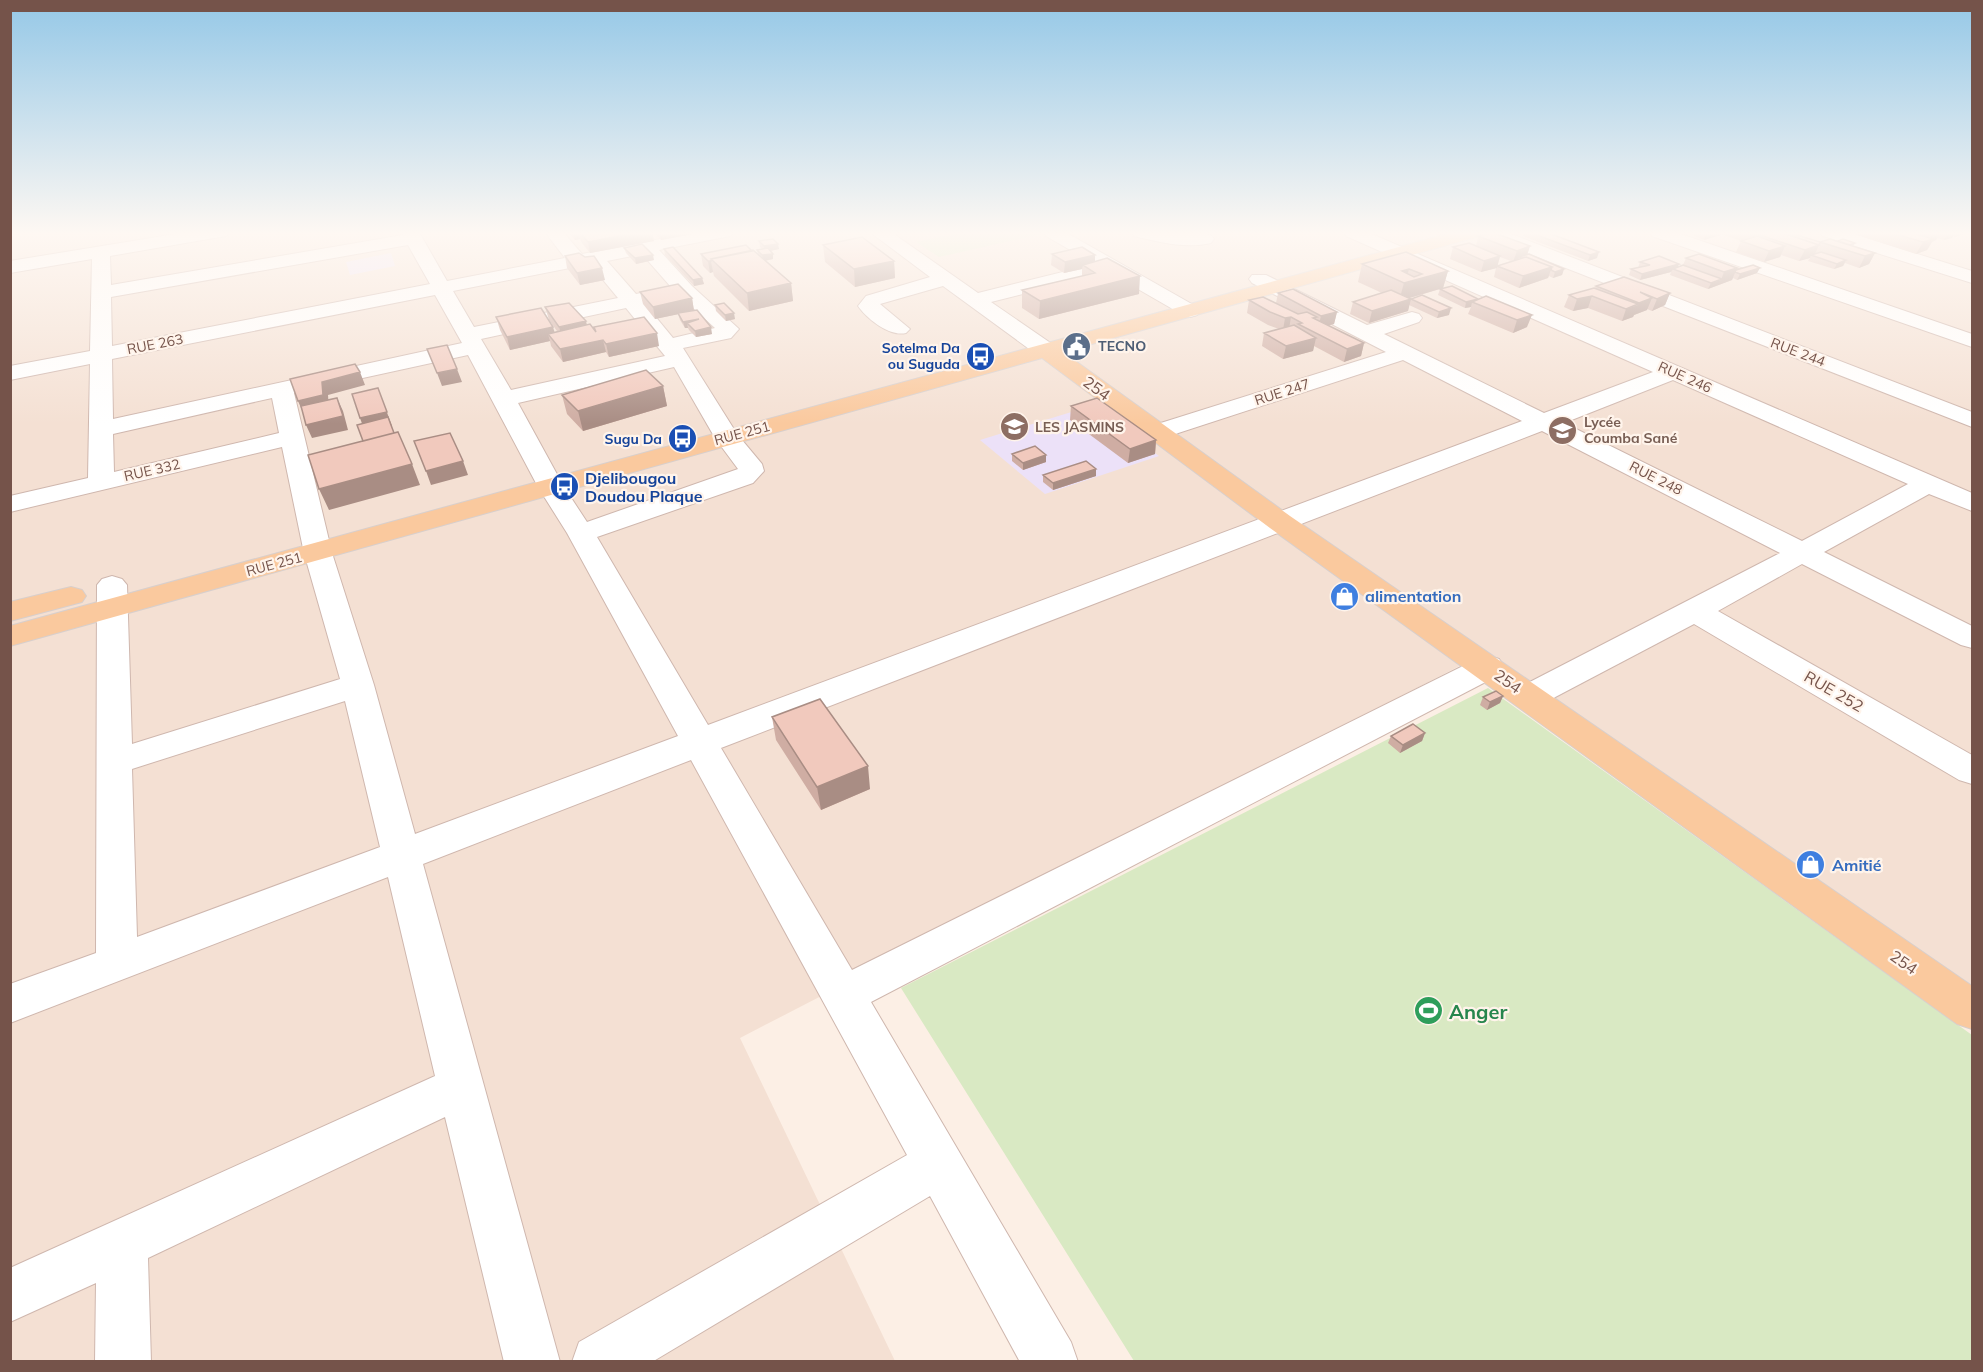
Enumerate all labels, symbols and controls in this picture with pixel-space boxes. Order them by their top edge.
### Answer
street label: RUE 263 [125,330,185,358]
public building icon: TECNO [1061,330,1093,362]
street label: RUE 244 [1768,333,1828,371]
place label: TECNO [1098,337,1146,355]
place label: Sotelma Da ou Suguda [882,339,960,373]
bus stop icon: Sotelma Da ou Suguda [965,340,997,372]
street label: RUE 246 [1655,357,1715,397]
street label: 254 [1079,371,1115,405]
street label: RUE 247 [1252,375,1312,409]
school or university icon: LES JASMINS [998,411,1030,443]
place label: Lycée Coumba Sané [1584,413,1678,447]
school or university icon: Lycée Coumba Sané [1547,414,1579,446]
street label: RUE 251 [712,417,772,449]
place label: LES JASMINS [1035,418,1124,436]
bus stop icon: Sugu Da [667,423,699,455]
place label: Sugu Da [604,430,662,448]
street label: RUE 332 [122,455,182,485]
street label: RUE 248 [1627,457,1685,499]
place label: Djelibougou Doudou Plaque [585,468,703,506]
bus stop icon: Djelibougou Doudou Plaque [548,471,580,503]
street label: RUE 251 [244,548,304,580]
shop icon: alimentation [1328,580,1360,612]
place label: alimentation [1365,586,1461,606]
street label: 254 [1490,665,1526,698]
street label: RUE 252 [1801,666,1867,716]
shop icon: Amitié [1795,849,1827,881]
place label: Amitié [1832,855,1882,875]
street label: 254 [1886,946,1922,979]
sports icon: Anger [1412,995,1444,1027]
place label: Anger [1449,999,1507,1024]

